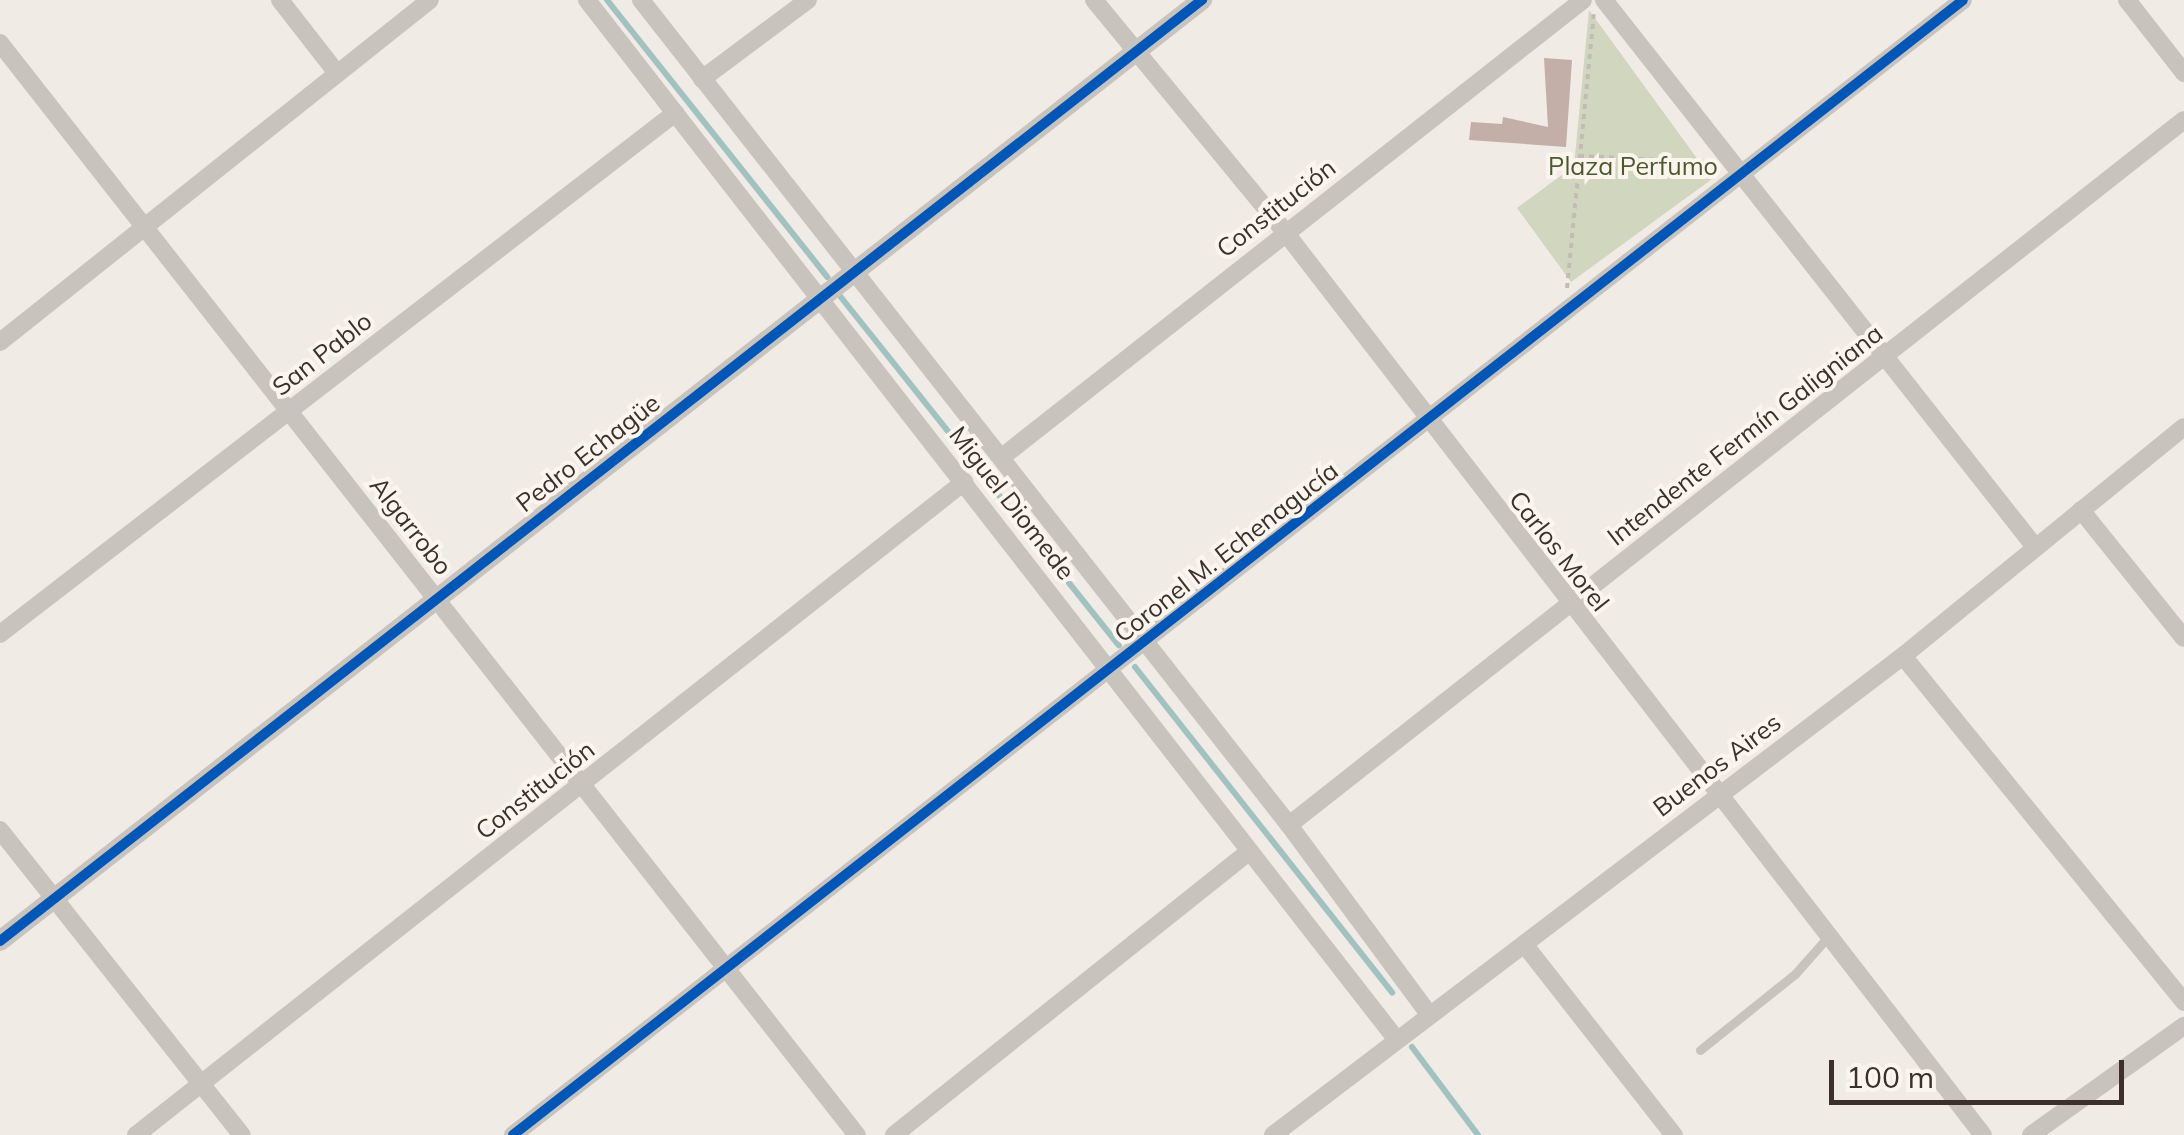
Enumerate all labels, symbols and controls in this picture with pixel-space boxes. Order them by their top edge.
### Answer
park label: Plaza Perfumo [1548,151,1718,181]
street label: Constitución [1211,152,1341,264]
street label: San Pablo [266,306,378,402]
street label: Intendente Fermín Galigniana [1601,318,1889,552]
street label: Pedro Echagüe [510,388,666,518]
street label: Miguel Diomede [943,420,1081,586]
street label: Coronel M. Echenagucía [1108,455,1344,649]
street label: Algarrobo [363,471,459,581]
street label: Carlos Morel [1503,485,1615,617]
street label: Buenos Aires [1647,707,1787,823]
street label: Constitución [470,734,600,846]
scale bar [1834,1040,2129,1102]
text: 100 m [1846,1058,1934,1096]

